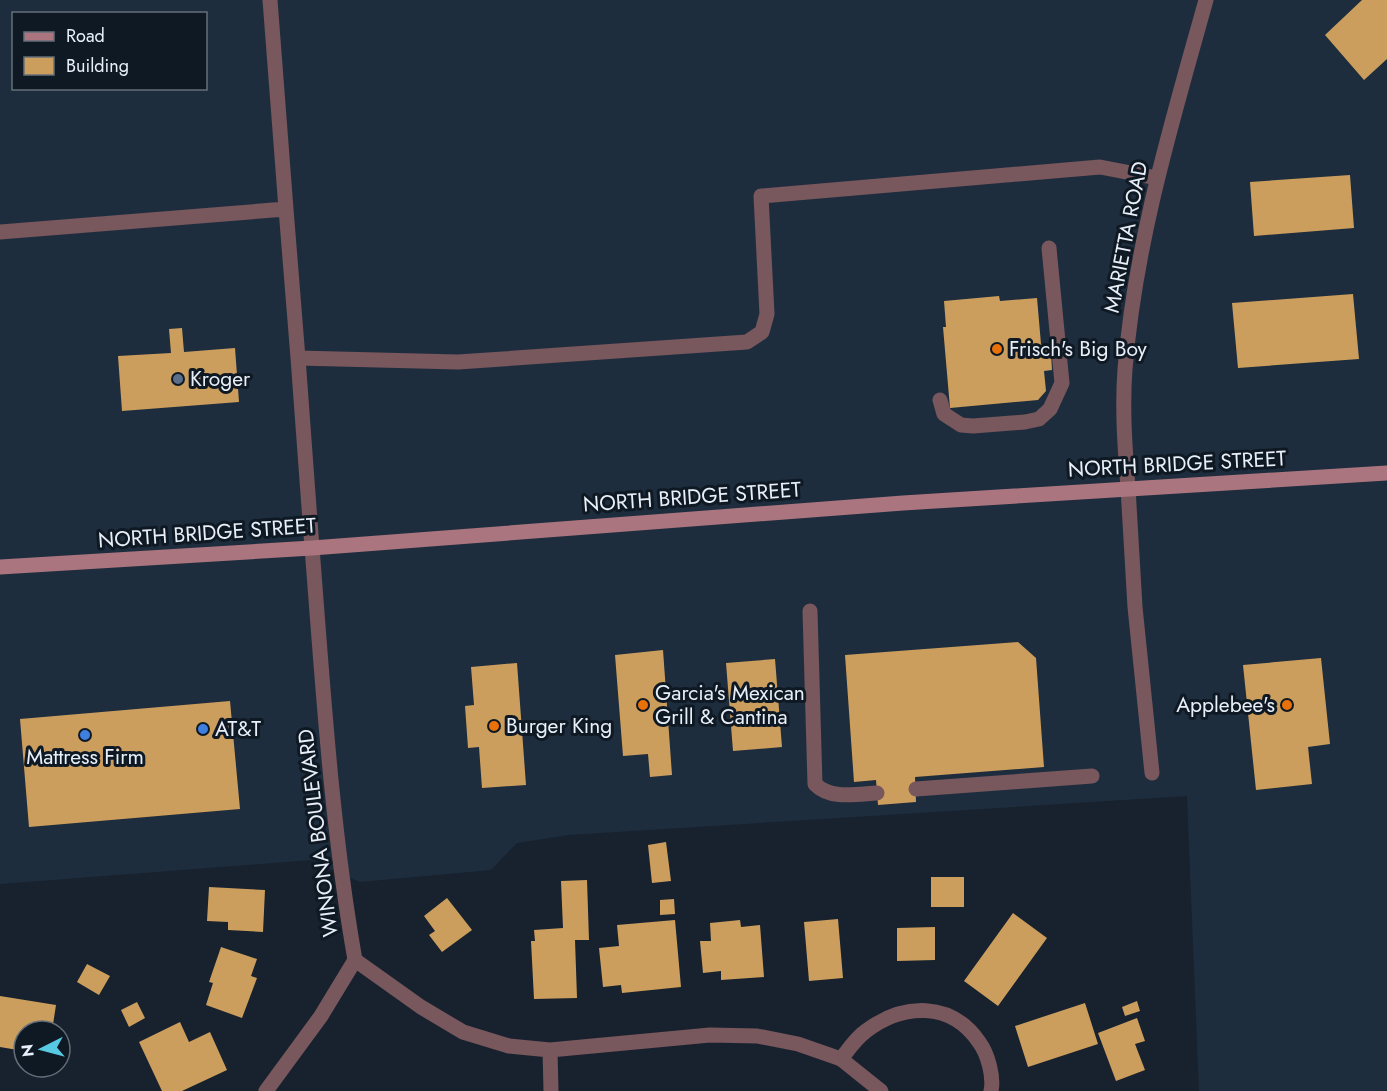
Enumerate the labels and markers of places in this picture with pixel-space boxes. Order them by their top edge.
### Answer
place label: Frisch's Big Boy [1009,334,1148,364]
marker: Frisch's Big Boy [990,342,1004,356]
place label: Kroger [190,364,251,394]
marker: Kroger [171,372,185,386]
place label: Garcia's Mexican Grill & Cantina [655,678,805,732]
place label: Applebee's [1176,690,1275,720]
marker: Garcia's Mexican Grill & Cantina [636,698,650,712]
marker: Applebee's [1280,698,1294,712]
place label: Burger King [506,711,612,741]
place label: AT&T [215,714,261,744]
marker: Burger King [487,719,501,733]
marker: AT&T [196,722,210,736]
marker: Mattress Firm [78,728,92,742]
place label: Mattress Firm [26,742,144,772]

